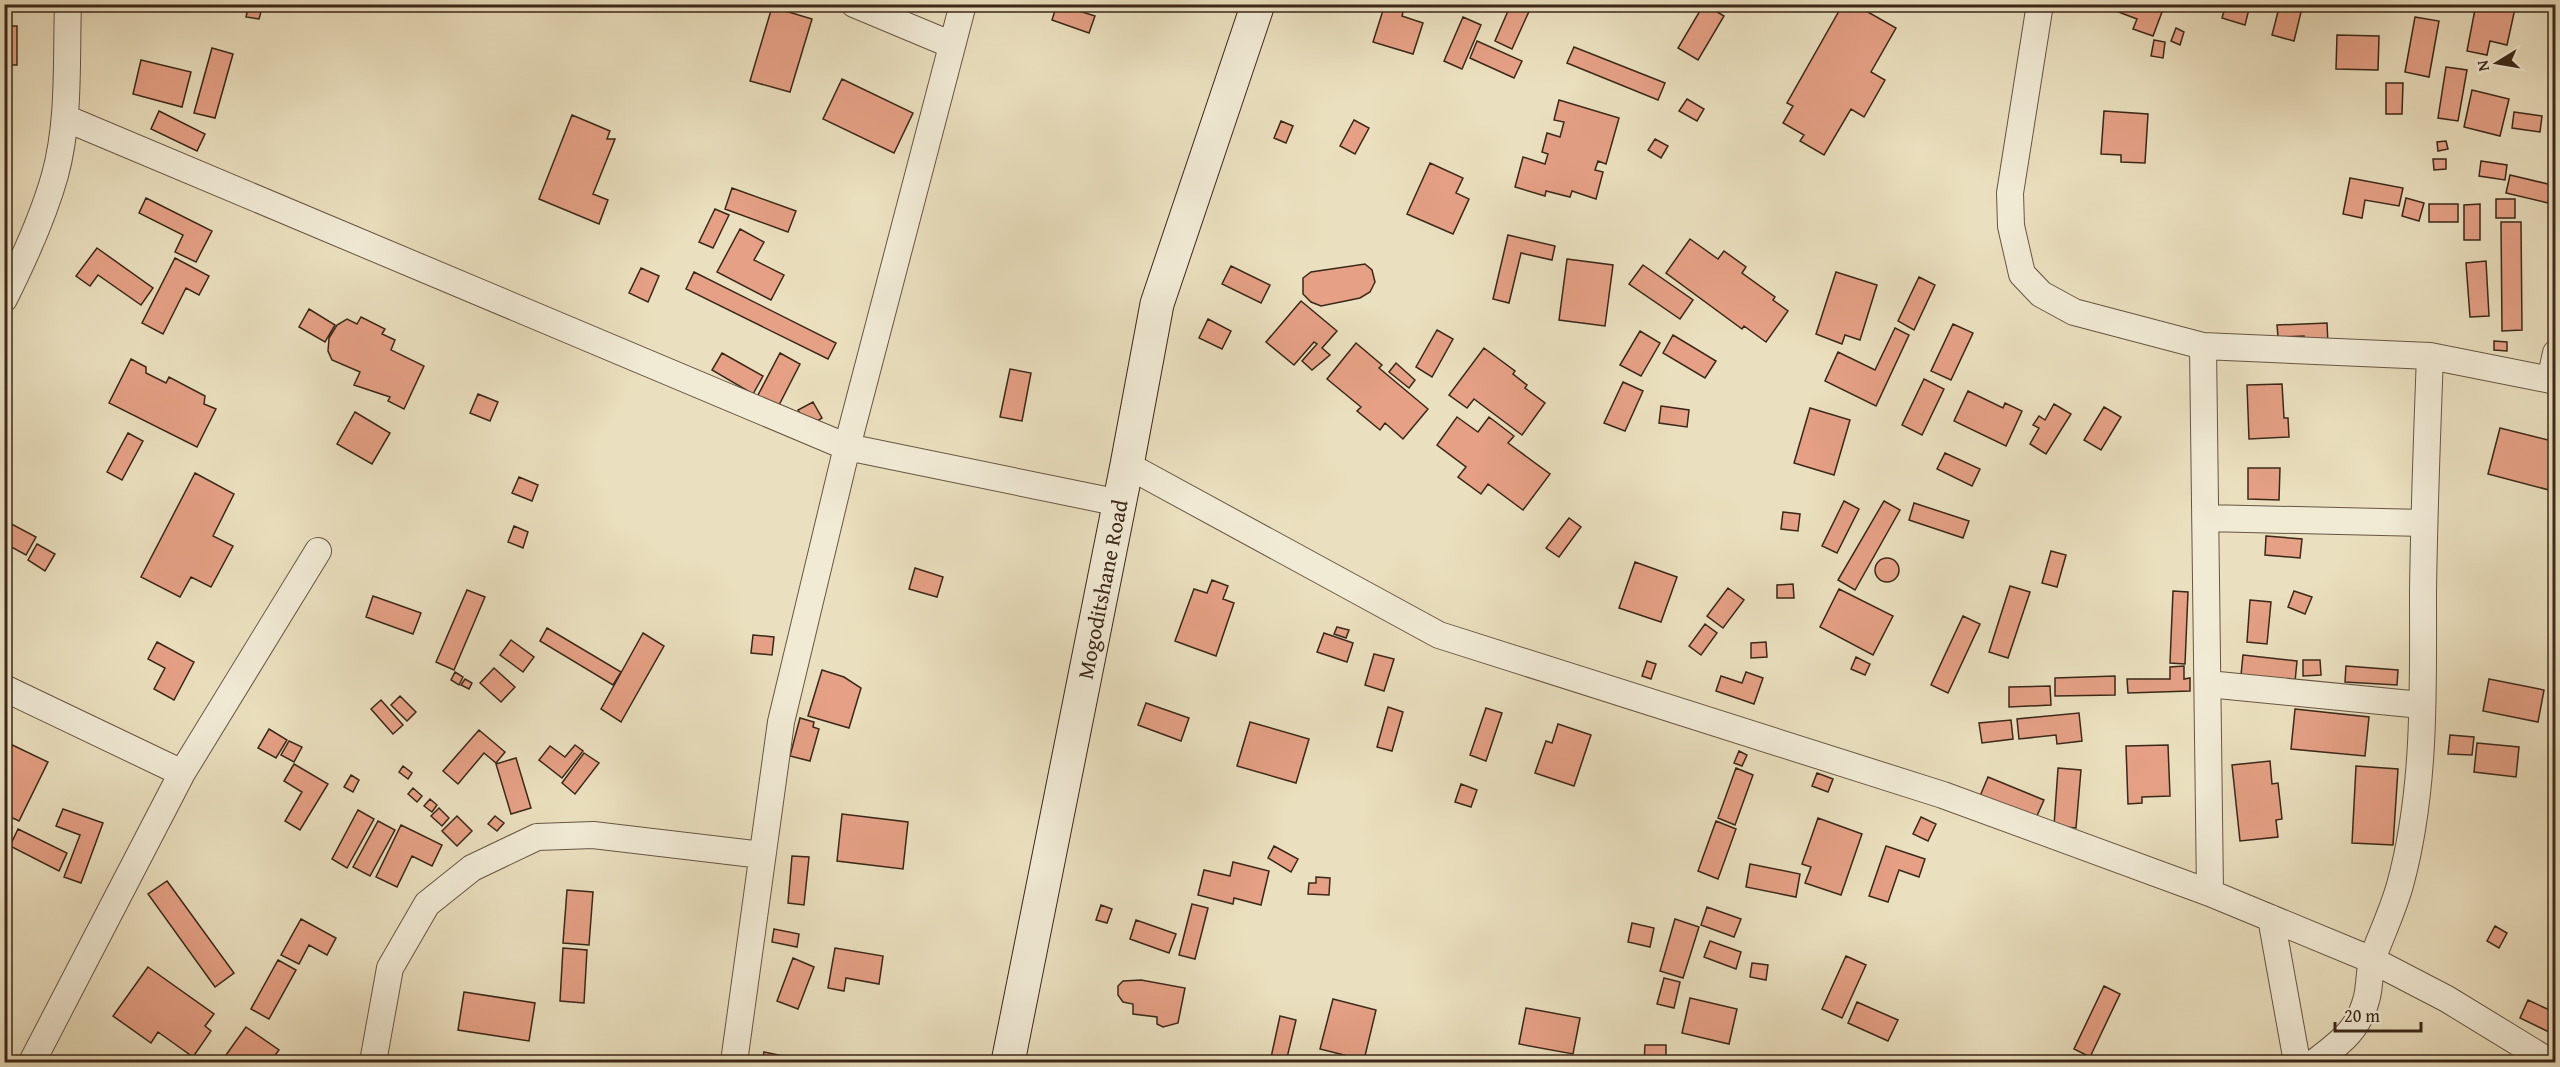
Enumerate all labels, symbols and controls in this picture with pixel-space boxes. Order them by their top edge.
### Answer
north arrow [2467,33,2527,93]
text: N [2469,58,2495,73]
street label: Mogoditshane Road [1069,497,1136,682]
scale bar [2335,995,2420,1033]
text: 20 m [2344,1002,2380,1029]

